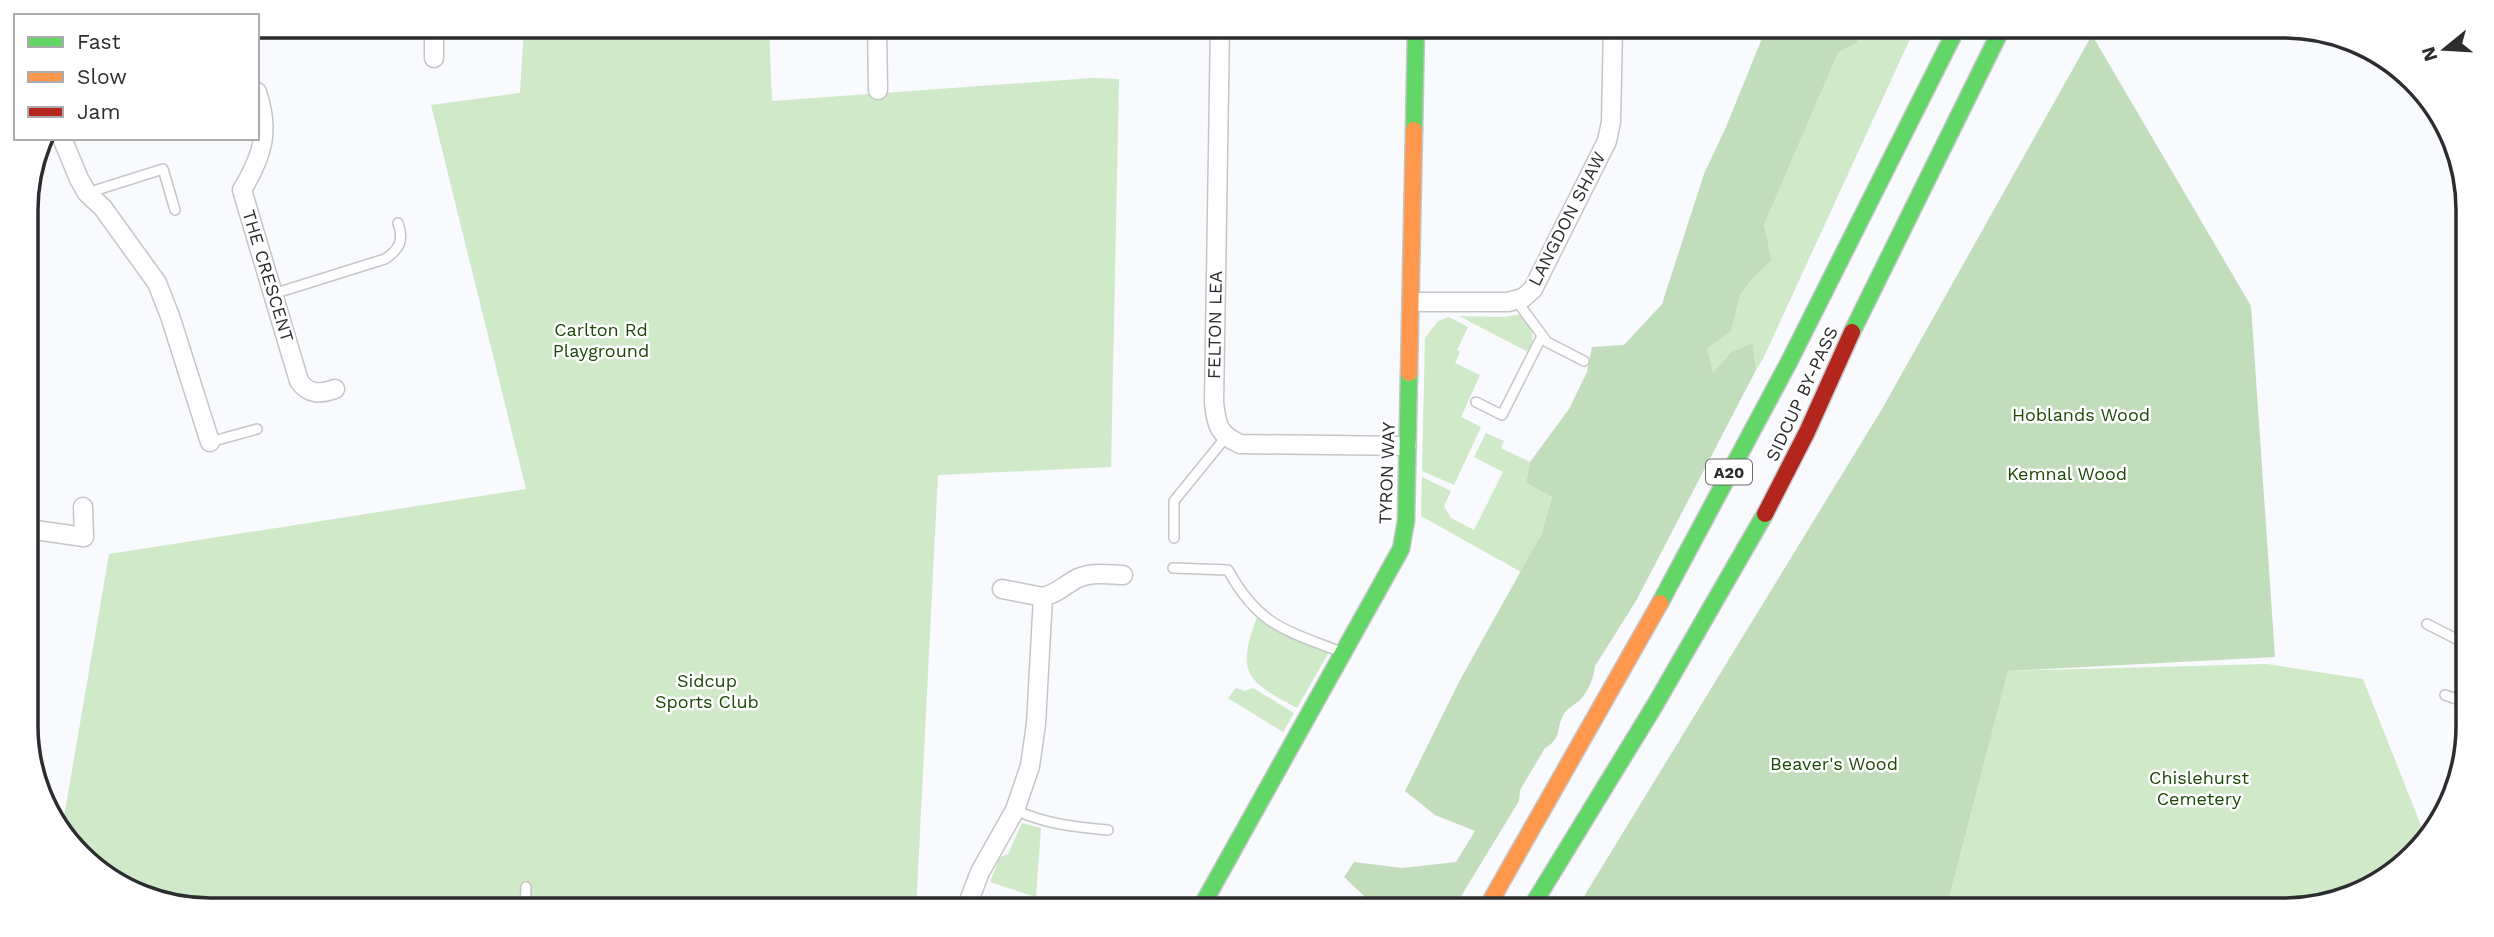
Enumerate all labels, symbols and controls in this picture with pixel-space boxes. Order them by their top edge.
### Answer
legend [14,14,259,140]
north arrow [2410,14,2480,84]
text: Fast [77,29,121,54]
text: N [2416,44,2442,64]
text: Slow [77,64,127,89]
text: Jam [77,99,120,124]
street label: LANGDON SHAW [1524,148,1609,289]
street label: THE CRESCENT [238,207,299,345]
street label: FELTON LEA [1203,271,1226,379]
park label: Carlton Rd Playground [553,319,649,361]
street label: SIDCUP BY-PASS [1761,323,1842,464]
park label: Hoblands Wood [2012,404,2150,425]
street label: TYRON WAY [1374,421,1399,525]
road number: A20 [1706,460,1752,485]
park label: Kemnal Wood [2007,463,2127,484]
park label: Sidcup Sports Club [655,670,759,712]
park label: Beaver's Wood [1770,753,1898,774]
park label: Chislehurst Cemetery [2149,767,2249,809]

